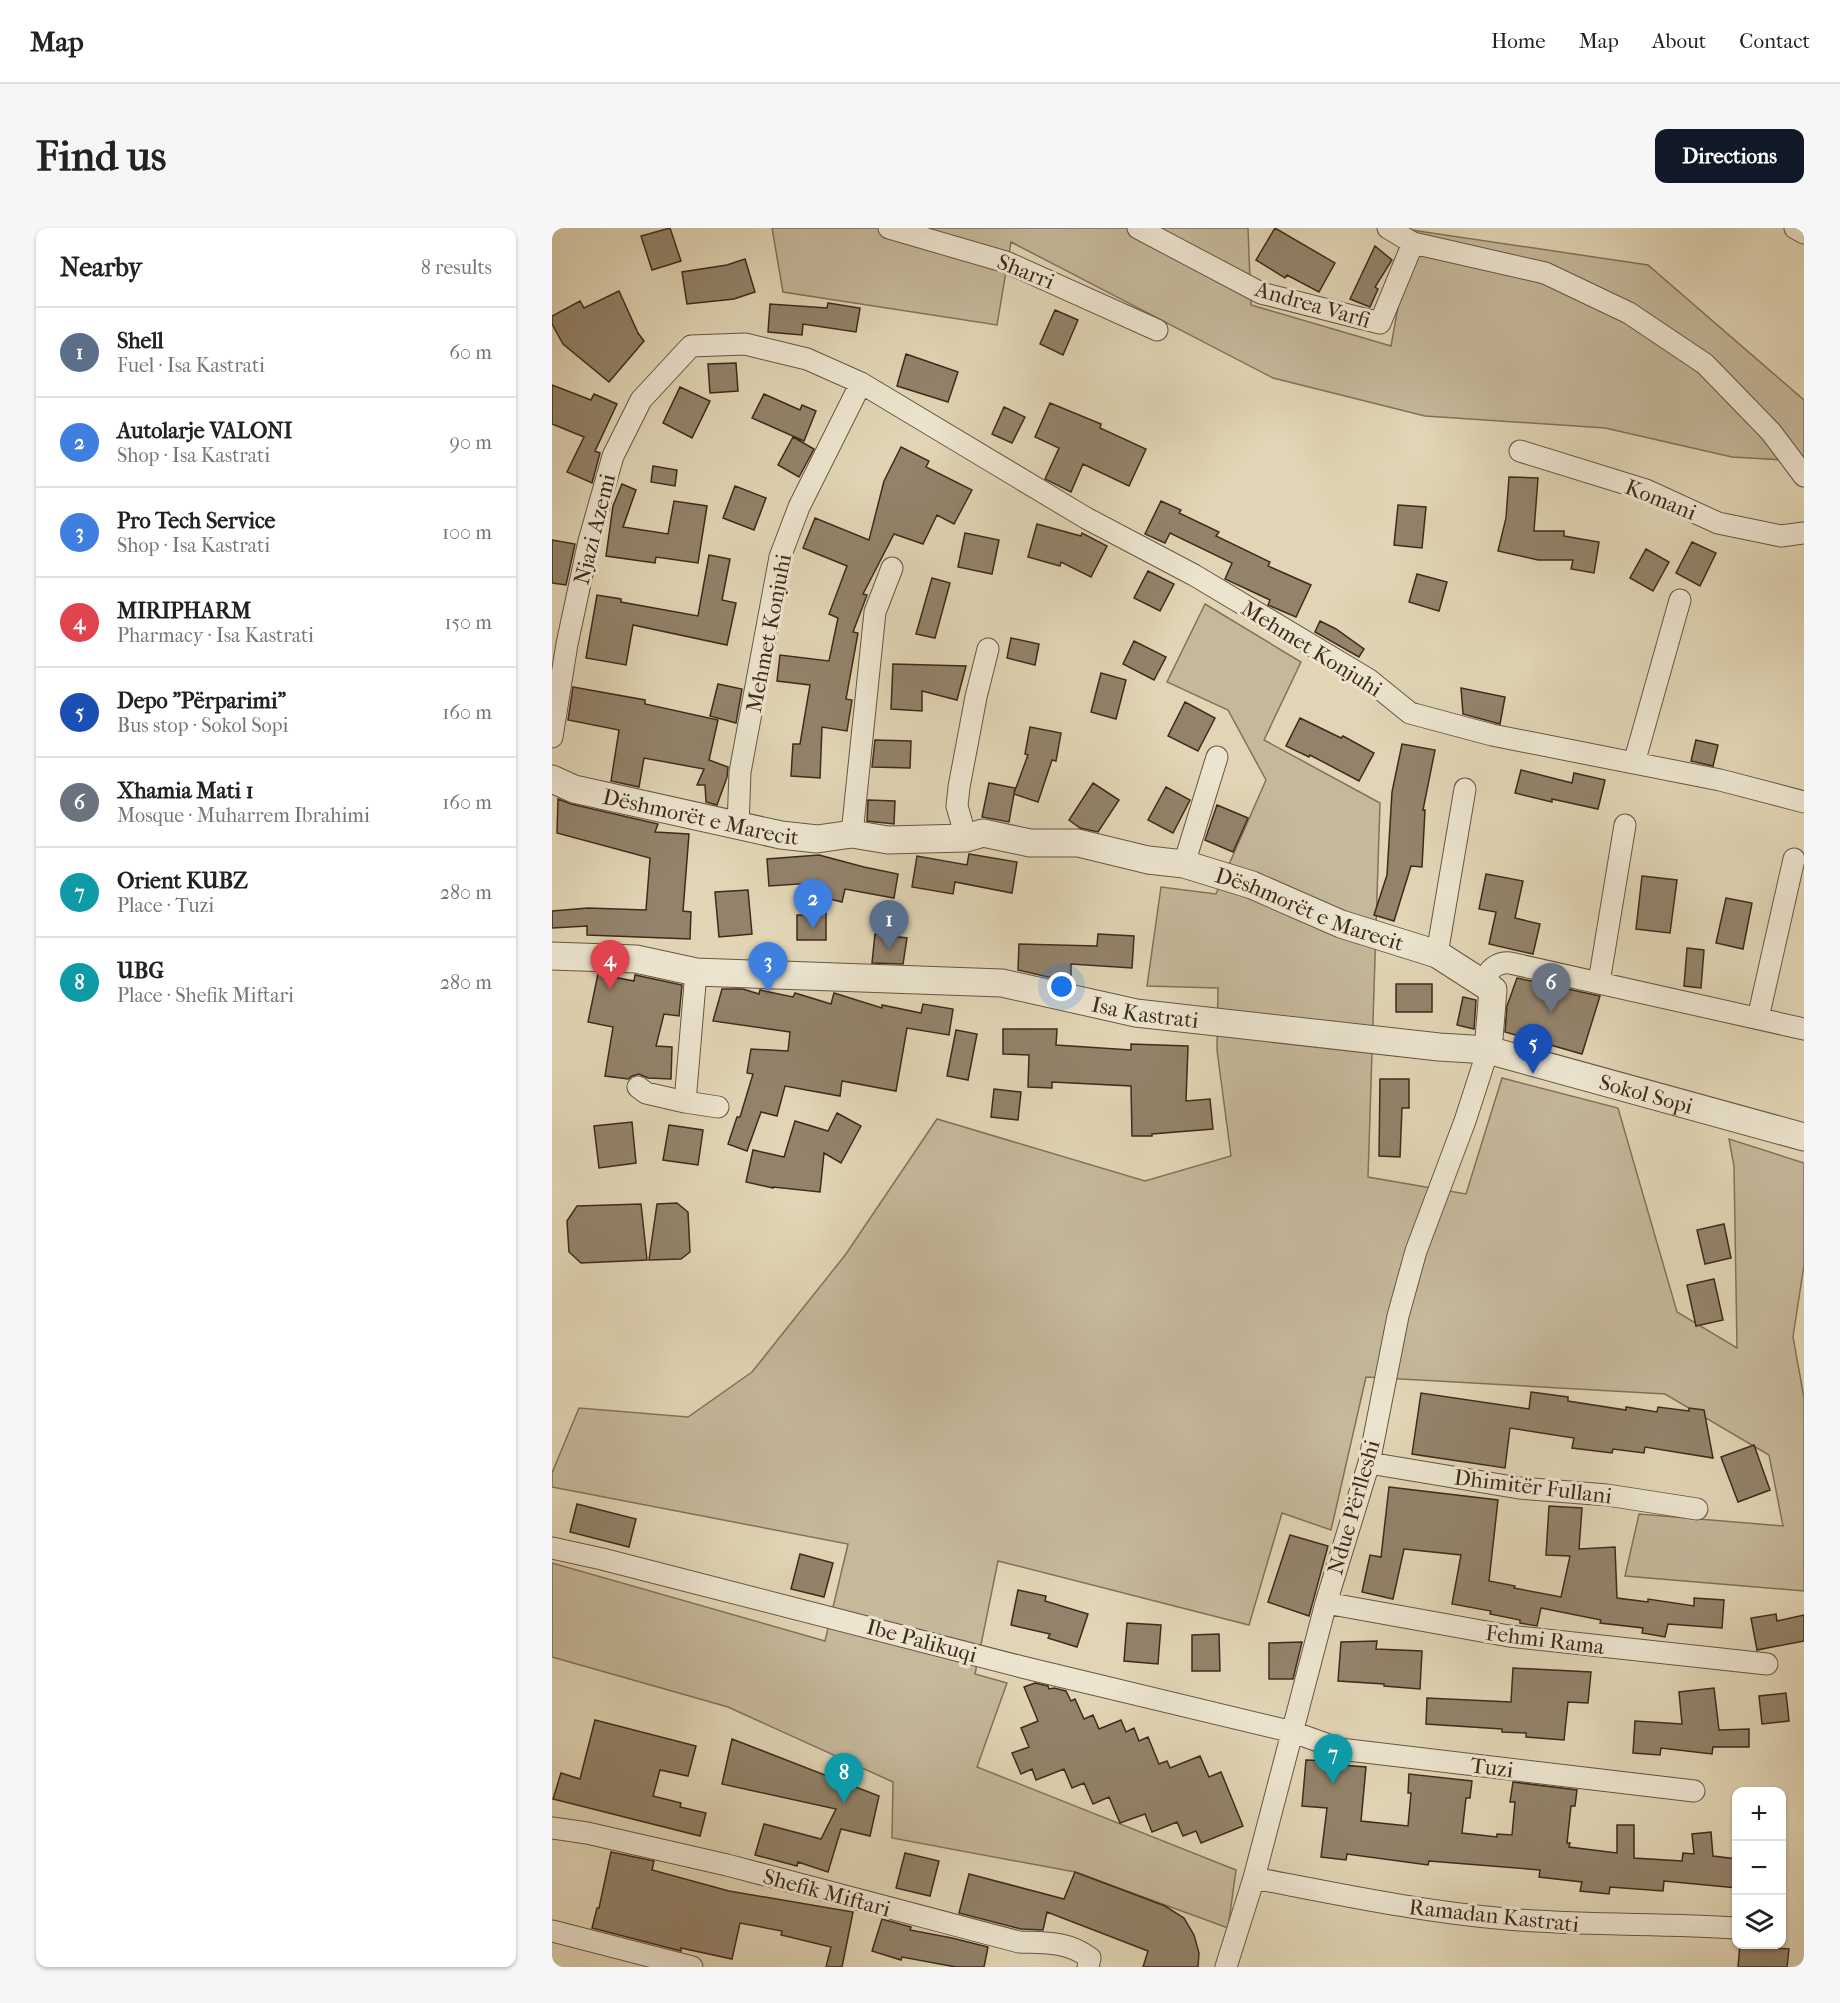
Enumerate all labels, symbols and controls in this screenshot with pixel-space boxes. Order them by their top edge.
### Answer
text: Map [30,25,84,58]
text: Home [1491,29,1546,53]
text: Map [1579,29,1619,53]
text: About [1652,29,1706,53]
text: Contact [1739,29,1810,53]
button: Directions [1655,129,1804,183]
text: Find us [36,132,166,181]
street label: Sharri [993,249,1058,295]
text: Nearby [60,252,142,283]
text: 8 results [421,256,492,279]
street label: Andrea Varfi [1251,276,1373,334]
text: Shell [117,328,164,354]
text: 1 [76,341,83,364]
text: 60 m [449,341,492,364]
text: Fuel · Isa Kastrati [117,354,265,377]
text: Autolarje VALONI [117,418,292,444]
text: 2 [74,431,85,454]
text: 90 m [450,431,492,454]
text: Shop · Isa Kastrati [117,444,270,467]
street label: Njazi Azemi [569,471,621,587]
street label: Komani [1621,474,1700,526]
text: Pro Tech Service [117,508,276,534]
text: 3 [75,521,84,544]
text: 100 m [442,521,492,544]
text: Shop · Isa Kastrati [117,534,270,557]
street label: Mehmet Konjuhi [741,551,797,715]
street label: Mehmet Konjuhi [1236,595,1387,703]
text: MIRIPHARM [117,598,251,624]
text: 4 [74,611,85,634]
text: 150 m [444,611,492,634]
text: Pharmacy · Isa Kastrati [117,624,314,647]
text: Depo "Përparimi" [117,688,286,714]
text: 5 [75,701,84,724]
text: 160 m [442,701,492,724]
text: Bus stop · Sokol Sopi [117,714,288,737]
text: Xhamia Mati 1 [117,778,254,804]
street label: Dëshmorët e Marecit [600,784,800,851]
text: 6 [74,791,85,814]
text: 160 m [442,791,492,814]
text: Mosque · Muharrem Ibrahimi [117,804,370,827]
street label: Dëshmorët e Marecit [1212,862,1407,957]
text: Orient KUBZ [117,868,248,894]
pin: 2 [794,880,832,929]
text: 7 [75,881,84,904]
text: 280 m [440,881,492,904]
text: Place · Tuzi [117,894,214,917]
pin: 1 [870,900,908,950]
pin: 4 [590,940,630,990]
pin: 3 [748,942,788,992]
text: UBG [117,958,164,984]
pin: 6 [1532,964,1570,1013]
text: 8 [74,971,85,994]
text: 280 m [440,971,492,994]
your location [1047,972,1076,1001]
text: Place · Shefik Miftari [117,984,294,1007]
street label: Isa Kastrati [1089,991,1200,1034]
pin: 5 [1514,1024,1552,1074]
street label: Sokol Sopi [1596,1069,1696,1120]
street label: Ndue Përlleshi [1322,1436,1386,1578]
street label: Dhimitër Fullani [1452,1464,1614,1510]
street label: Ibe Palikuqi [864,1614,980,1668]
street label: Fehmi Rama [1484,1620,1606,1660]
pin: 7 [1314,1734,1352,1784]
street label: Tuzi [1469,1752,1515,1784]
pin: 8 [824,1754,864,1803]
map controls [1732,1787,1786,1949]
button: + [1732,1787,1786,1841]
button: − [1732,1841,1786,1895]
street label: Shefik Miftari [760,1864,894,1923]
street label: Ramadan Kastrati [1408,1894,1581,1938]
button: layers [1732,1895,1786,1949]

